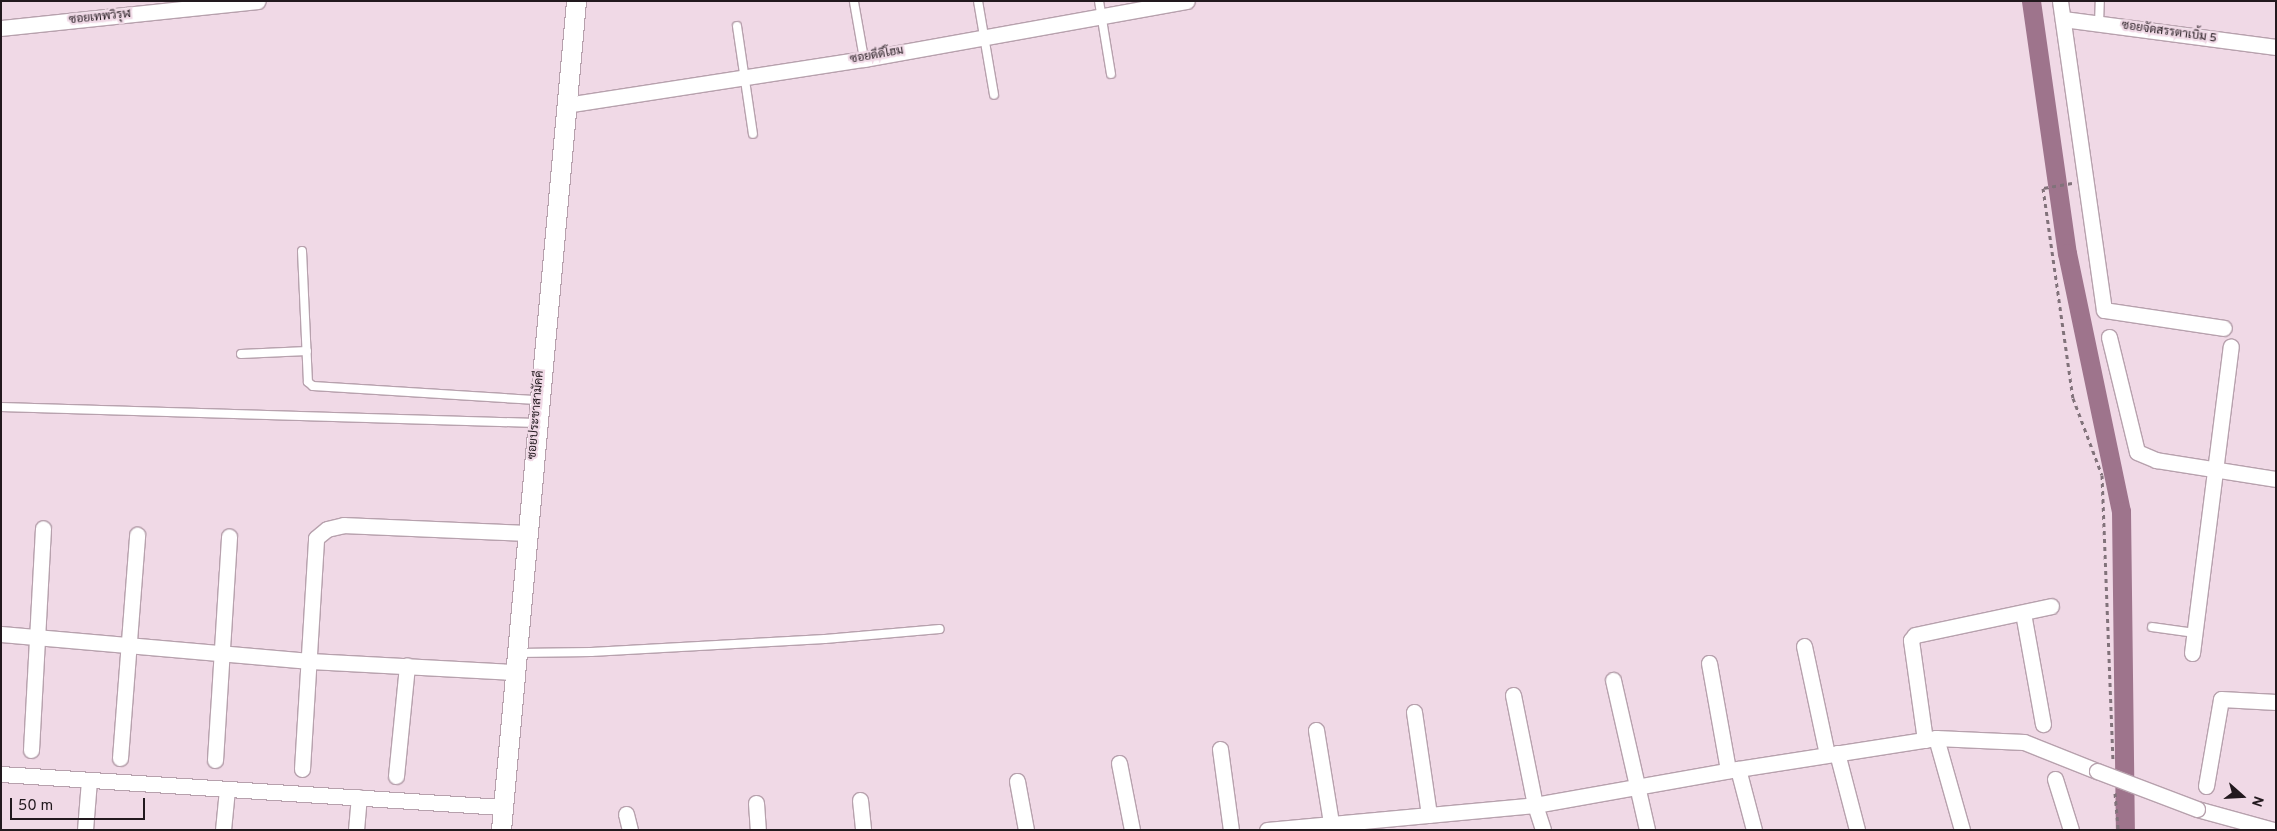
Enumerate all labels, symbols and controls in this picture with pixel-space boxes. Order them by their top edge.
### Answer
street label: ซอยเทพวิรุฬ [68,8,132,28]
street label: ซอยจัดสรรตาเบิ้ม 5 [2121,19,2217,47]
street label: ซอยดีดีโฮม [849,44,905,68]
street label: ซอยประชาสามัคคี [526,370,548,460]
north arrow [2217,771,2267,821]
scale bar [12,788,148,820]
text: N [2247,794,2266,809]
text: 50 m [18,797,53,816]

